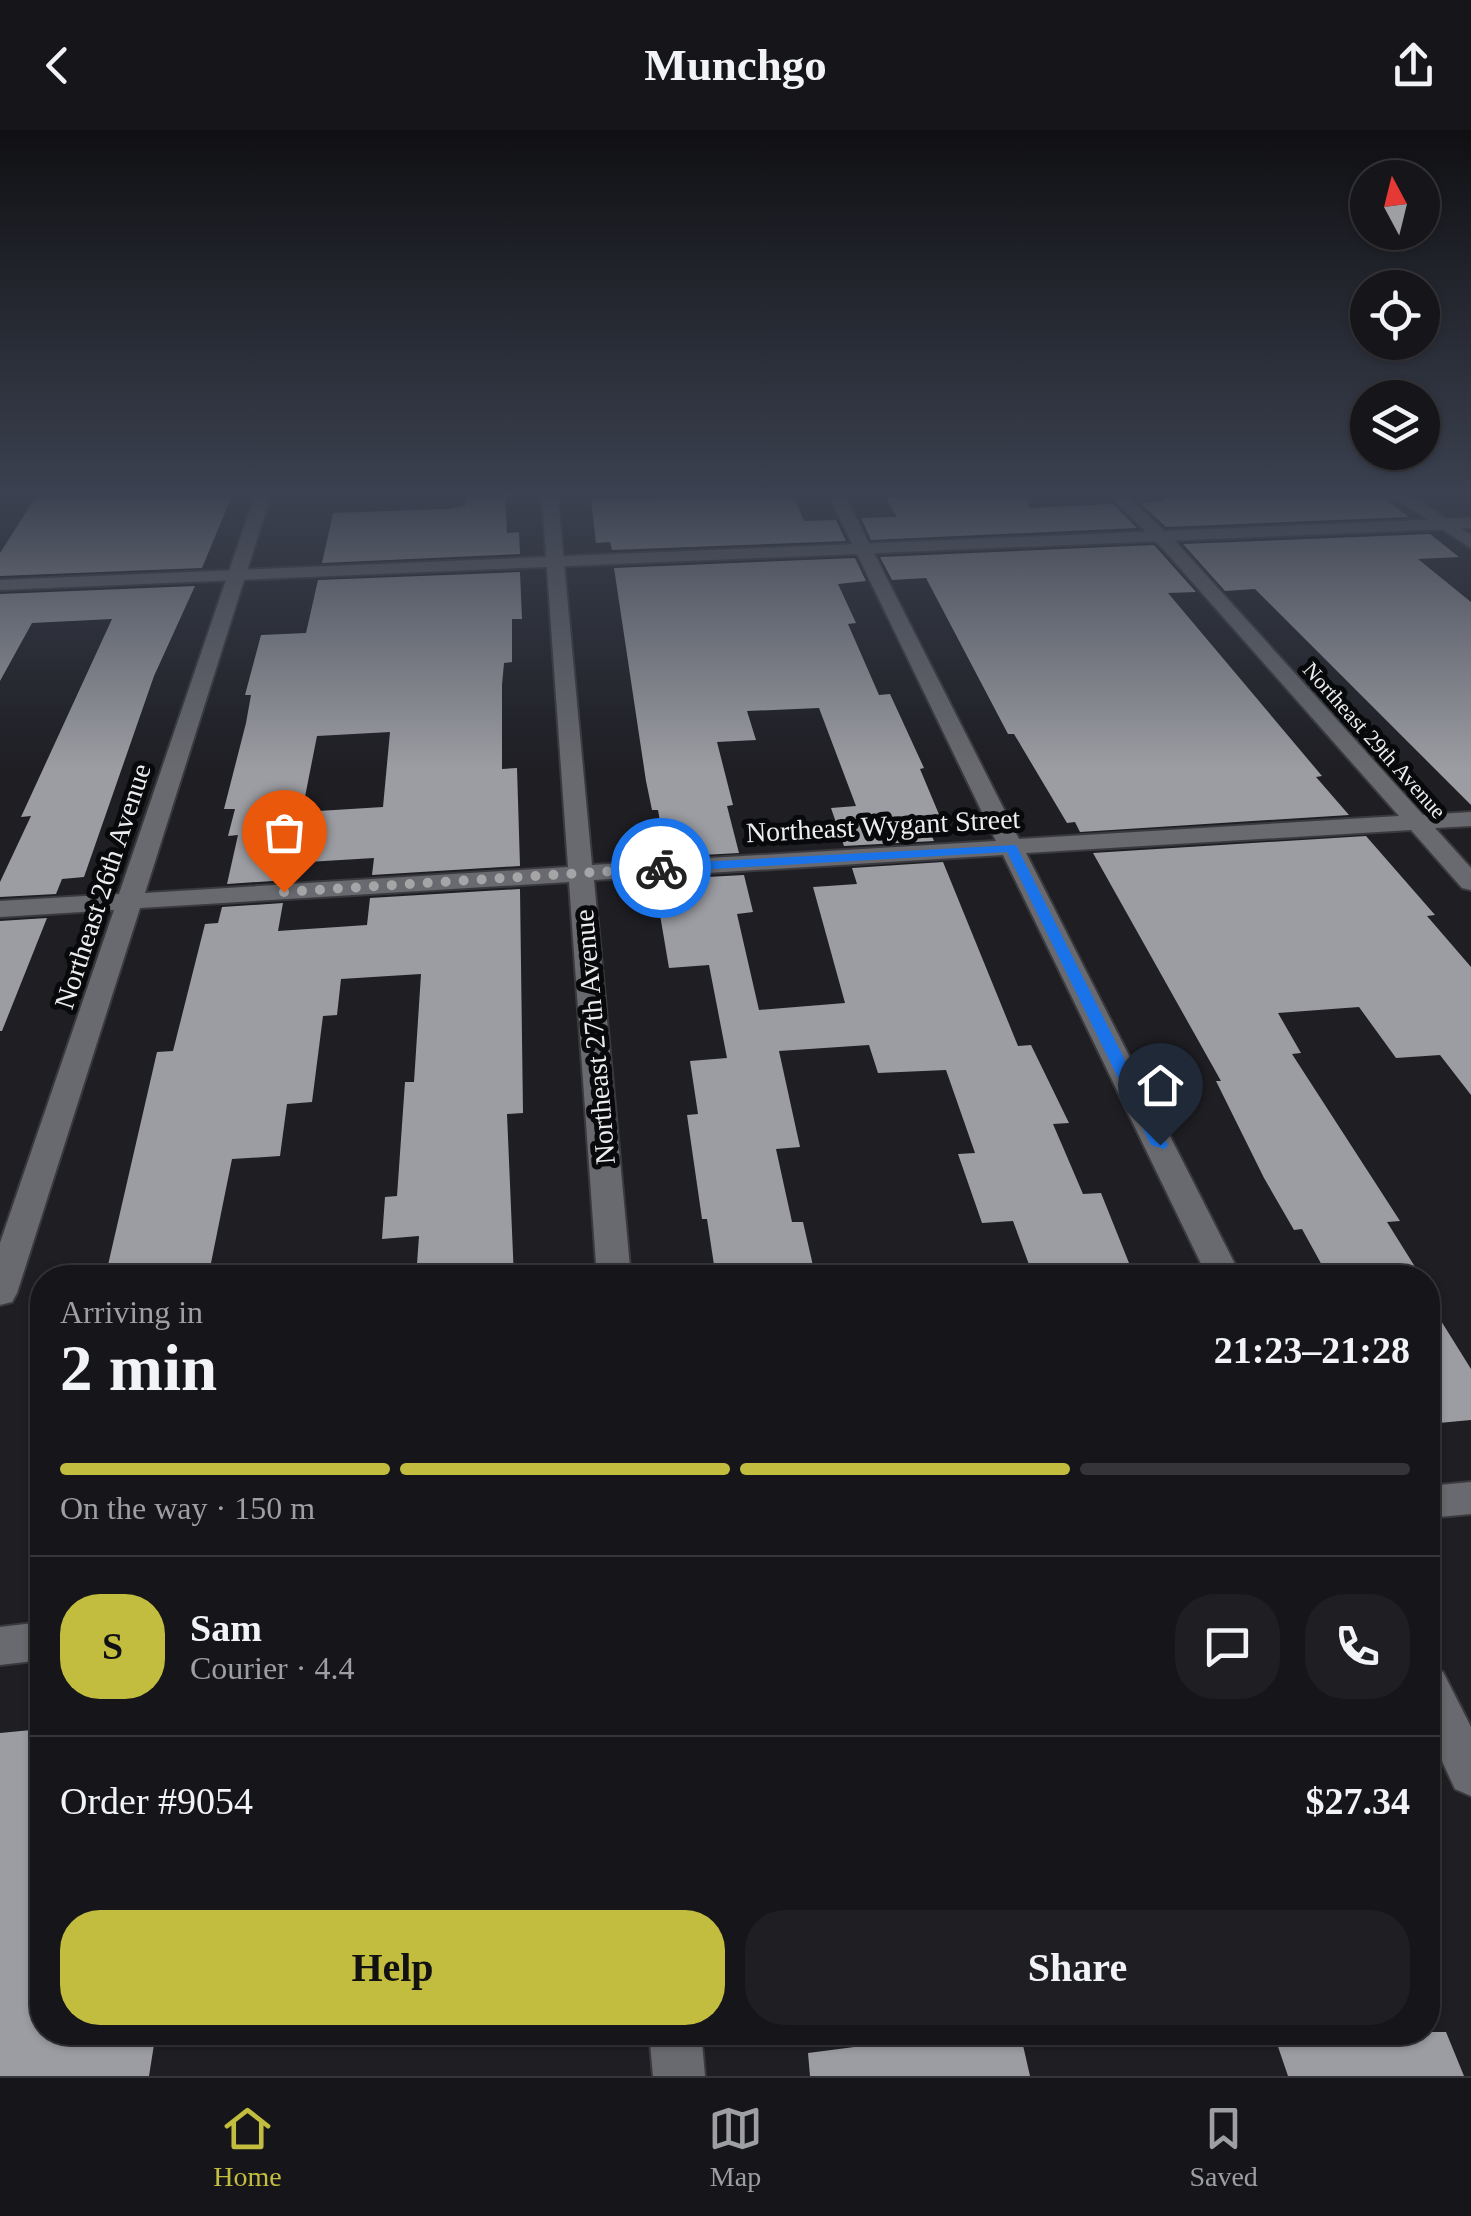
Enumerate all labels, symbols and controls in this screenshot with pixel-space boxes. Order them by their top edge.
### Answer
icon: back [30,38,85,93]
icon: share [1386,38,1441,93]
text: Munchgo [644,40,827,90]
north arrow [1350,160,1440,250]
map controls [1350,160,1440,470]
button: locate [1350,270,1440,360]
button: layers [1350,380,1440,470]
street label: Northeast 29th Avenue [1298,657,1451,823]
street label: Northeast 26th Avenue [48,760,157,1013]
pin [242,790,327,893]
street label: Northeast Wygant Street [745,803,1021,848]
icon: bag [257,805,312,860]
courier [611,818,711,918]
icon: bike [634,841,689,896]
street label: Northeast 27th Avenue [568,908,621,1166]
pin [1118,1043,1203,1146]
icon: home [1133,1058,1188,1113]
text: Arriving in [60,1294,203,1330]
text: 21:23–21:28 [1214,1329,1410,1371]
text: 2 min [60,1332,217,1404]
text: On the way · 150 m [60,1490,315,1526]
button: chat [1175,1594,1280,1699]
button: phone [1305,1594,1410,1699]
text: Sam [190,1607,262,1649]
text: S [102,1625,123,1667]
text: Courier · 4.4 [190,1650,354,1686]
text: Order #9054 [60,1780,253,1822]
text: $27.34 [1306,1780,1410,1822]
button: Help [60,1910,725,2025]
button: Share [745,1910,1410,2025]
tab: Home [213,2101,282,2193]
tab: Map [708,2101,763,2193]
tab: Saved [1189,2101,1258,2193]

